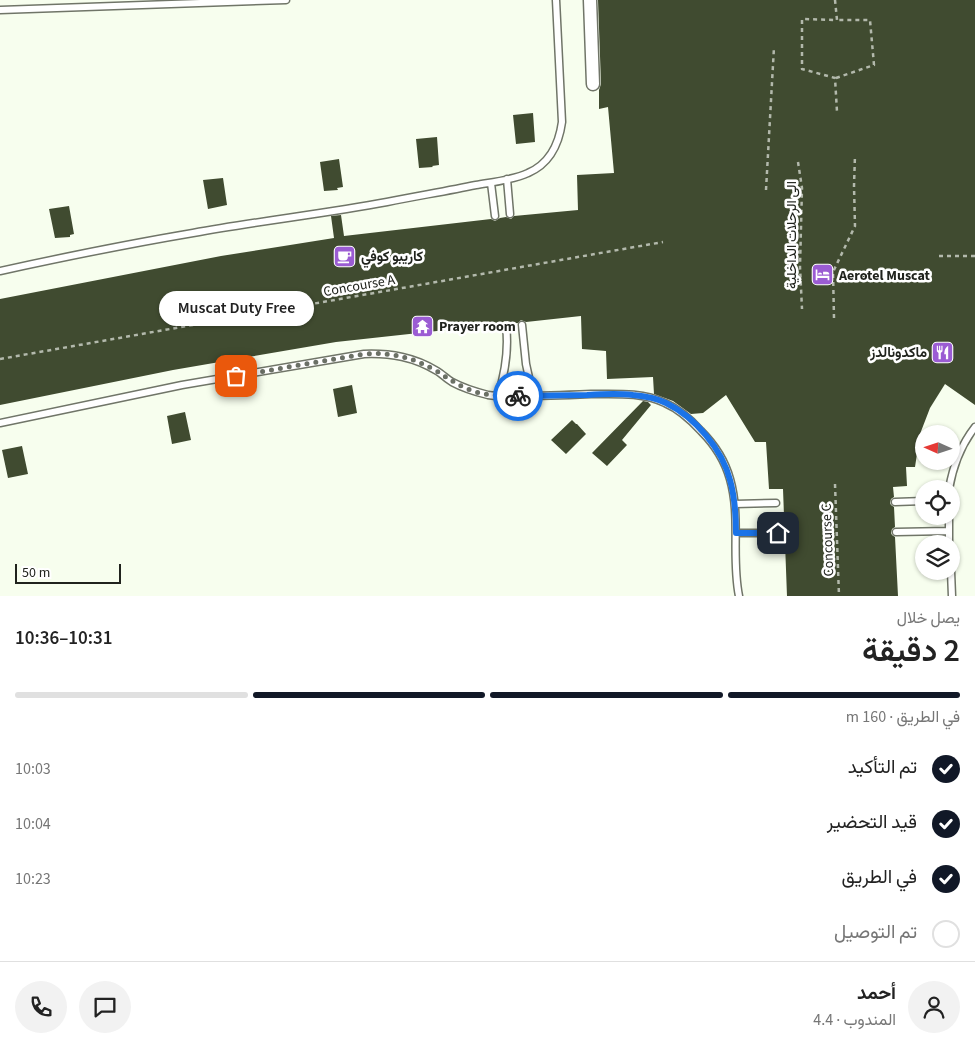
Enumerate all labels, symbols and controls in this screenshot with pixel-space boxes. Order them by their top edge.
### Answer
street label: الى الرحلات الداخلية [782,181,802,289]
cafe icon: كاريبو كوفي [333,244,357,268]
place label: كاريبو كوفي [361,247,423,268]
hotel icon: Aerotel Muscat [811,263,835,287]
place label: Aerotel Muscat [838,266,931,286]
street label: Concourse A [322,270,397,302]
callout: Muscat Duty Free [158,291,314,326]
text: Muscat Duty Free [178,297,295,319]
temple icon: Prayer room [411,314,435,338]
place label: Prayer room [439,317,516,337]
restaurant icon: ماكدونالدز [931,340,955,364]
place label: ماكدونالدز [869,343,927,363]
pin [215,355,257,397]
icon: bag [222,362,250,390]
courier [493,371,543,421]
icon: bike [504,382,532,410]
north arrow [915,425,960,470]
map controls [915,425,960,580]
button: locate [915,480,960,525]
street label: Concourse C [817,503,839,577]
pin [757,512,799,554]
icon: home [764,519,792,547]
button: layers [915,535,960,580]
scale bar [15,561,121,584]
text: 50 m [22,563,50,583]
text: يصل خلال [897,607,960,629]
text: 10:31–10:36 [15,625,113,652]
text: 2 دقيقة [862,628,960,674]
text: في الطريق · 160 m [846,706,960,728]
text: تم التأكيد [848,754,917,781]
icon: check [932,755,960,783]
text: 10:03 [15,758,51,780]
text: قيد التحضير [827,809,917,836]
icon: check [932,810,960,838]
text: 10:04 [15,813,51,835]
text: في الطريق [842,864,917,891]
icon: check [932,865,960,893]
text: 10:23 [15,868,51,890]
text: تم التوصيل [834,919,917,946]
text: أحمد [857,980,896,1007]
button: phone [15,981,67,1033]
button: chat [79,981,131,1033]
button: person [908,981,960,1033]
text: المندوب · 4.4 [813,1009,896,1031]

